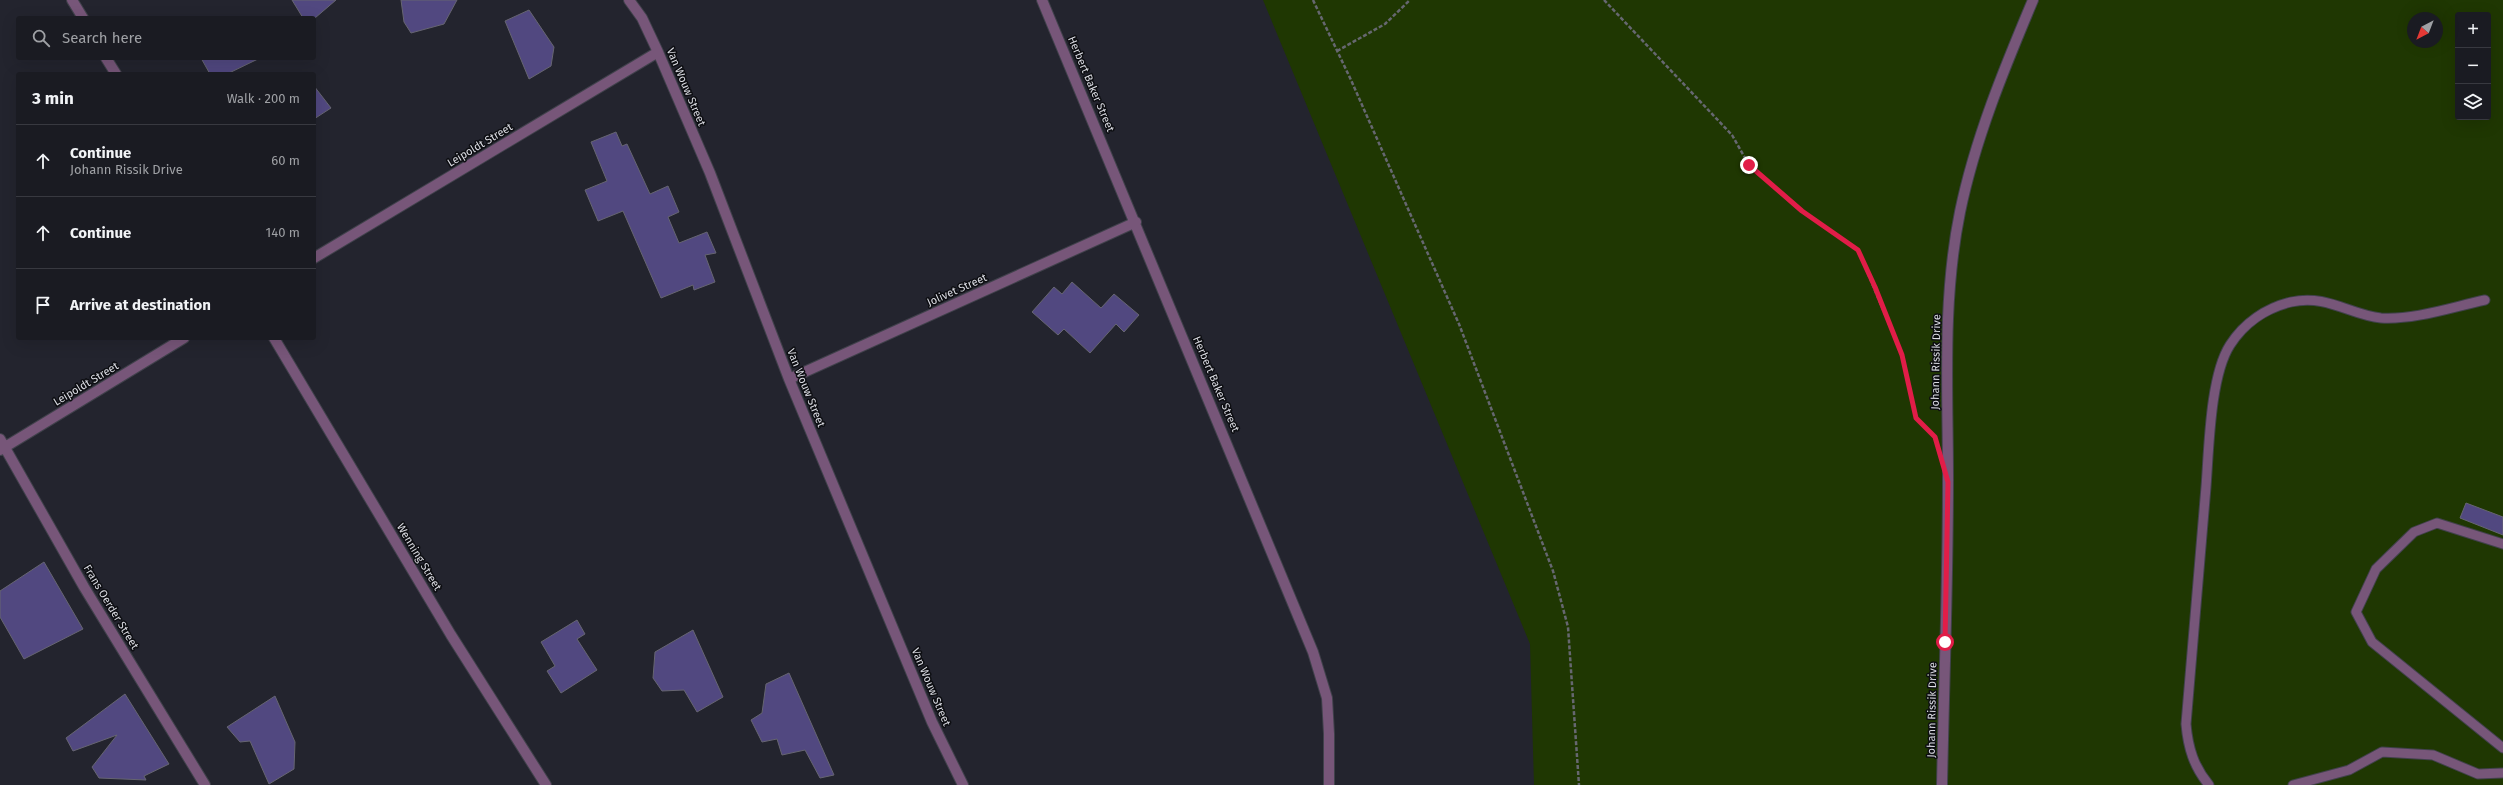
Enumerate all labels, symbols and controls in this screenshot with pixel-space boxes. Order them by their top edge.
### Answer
north arrow [2407,12,2443,48]
map controls [2455,12,2491,120]
button: + [2455,12,2491,48]
search box [16,16,316,60]
icon: search [30,27,52,49]
text: Search here [62,29,142,47]
street label: Herbert Baker Street [1065,34,1117,134]
street label: Van Wouw Street [664,46,708,128]
button: − [2455,48,2491,84]
button: layers [2455,84,2491,120]
text: 3 min [32,88,74,109]
text: Walk · 200 m [227,91,300,106]
street label: Leipoldt Street [445,120,515,170]
text: Continue [70,144,131,162]
icon: ahead [32,150,54,172]
text: 60 m [271,153,300,168]
route end [1740,156,1758,174]
text: Johann Rissik Drive [70,162,183,177]
icon: ahead [32,222,54,244]
text: Continue [70,224,131,242]
text: 140 m [266,225,300,240]
street label: Jolivet Street [925,271,989,309]
icon: arrive [32,294,54,316]
text: Arrive at destination [70,296,211,314]
street label: Johann Rissik Drive [1929,314,1943,410]
street label: Herbert Baker Street [1190,334,1242,434]
street label: Van Wouw Street [784,347,828,429]
street label: Leipoldt Street [51,359,121,409]
street label: Wenning Street [394,521,444,593]
street label: Frans Oerder Street [81,562,141,652]
route start [1936,633,1954,651]
street label: Van Wouw Street [909,646,953,728]
street label: Johann Rissik Drive [1925,662,1939,758]

